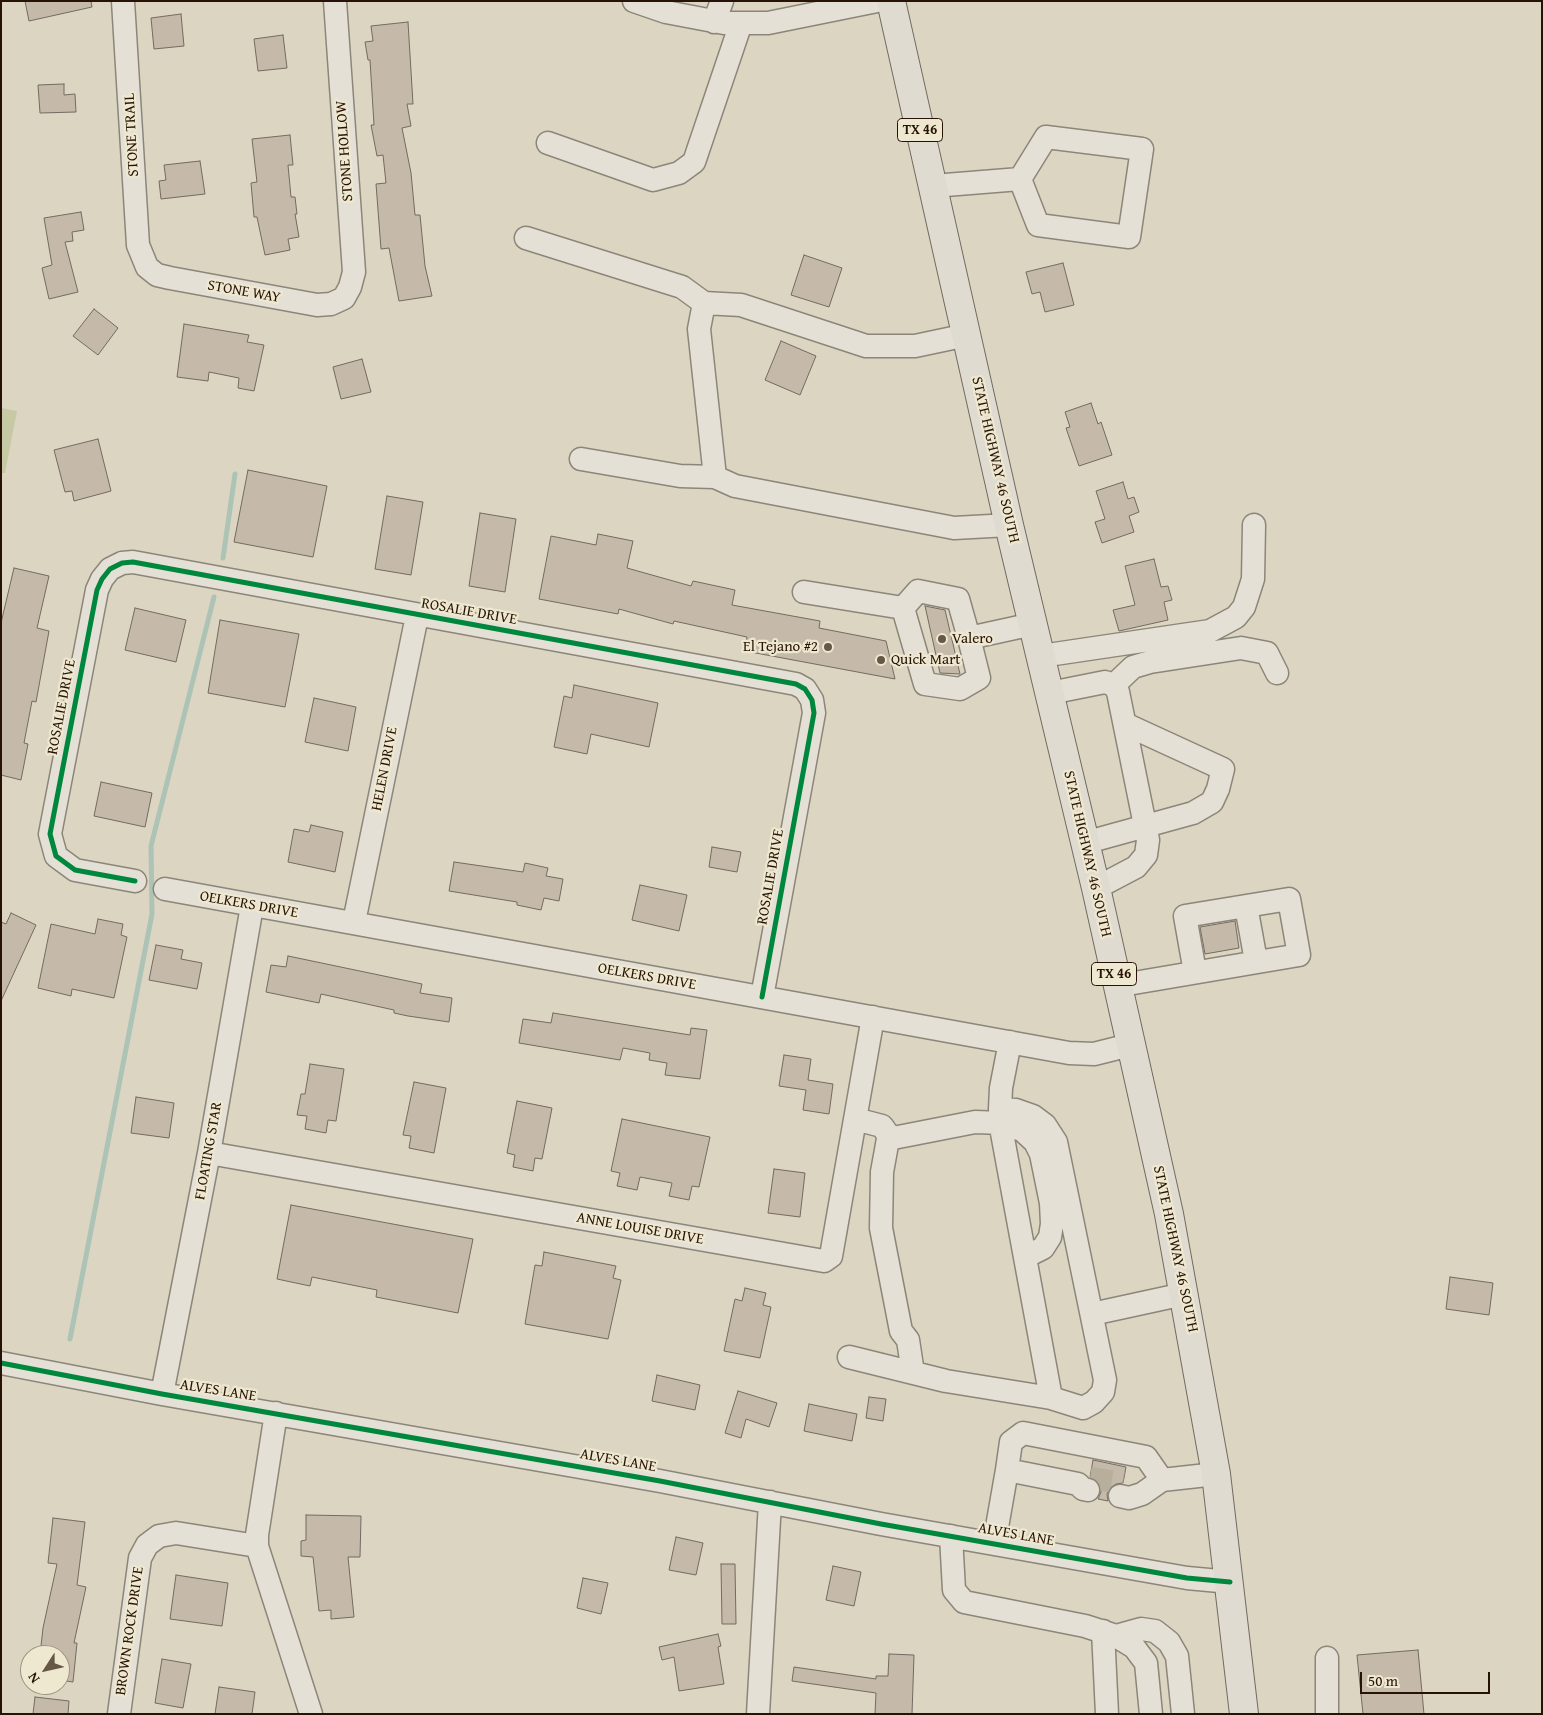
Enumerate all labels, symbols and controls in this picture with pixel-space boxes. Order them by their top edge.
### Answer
street label: STONE TRAIL [121,93,143,177]
street label: STONE HOLLOW [332,100,358,202]
road number: TX 46 [898,118,942,142]
street label: STONE WAY [206,277,282,307]
street label: STATE HIGHWAY 46 SOUTH [967,375,1023,545]
street label: ROSALIE DRIVE [420,595,518,629]
place label: Valero [952,630,993,648]
marker: Valero [936,633,948,645]
place label: El Tejano #2 [743,638,818,656]
marker: El Tejano #2 [822,641,834,653]
place label: Quick Mart [891,651,961,669]
marker: Quick Mart [875,654,887,666]
street label: ROSALIE DRIVE [44,658,80,756]
street label: HELEN DRIVE [368,725,402,813]
street label: STATE HIGHWAY 46 SOUTH [1059,769,1115,939]
street label: ROSALIE DRIVE [754,828,788,926]
street label: OELKERS DRIVE [198,887,300,923]
street label: OELKERS DRIVE [596,959,698,995]
road number: TX 46 [1092,962,1136,986]
street label: FLOATING STAR [192,1101,226,1201]
street label: STATE HIGHWAY 46 SOUTH [1149,1164,1201,1334]
street label: ANNE LOUISE DRIVE [575,1209,705,1249]
street label: ALVES LANE [179,1376,257,1406]
street label: ALVES LANE [579,1445,657,1477]
street label: ALVES LANE [977,1519,1055,1551]
street label: BROWN ROCK DRIVE [112,1565,148,1697]
north arrow [20,1645,70,1695]
scale bar [1363,1662,1493,1694]
text: N [23,1668,44,1688]
text: 50 m [1368,1670,1398,1691]

